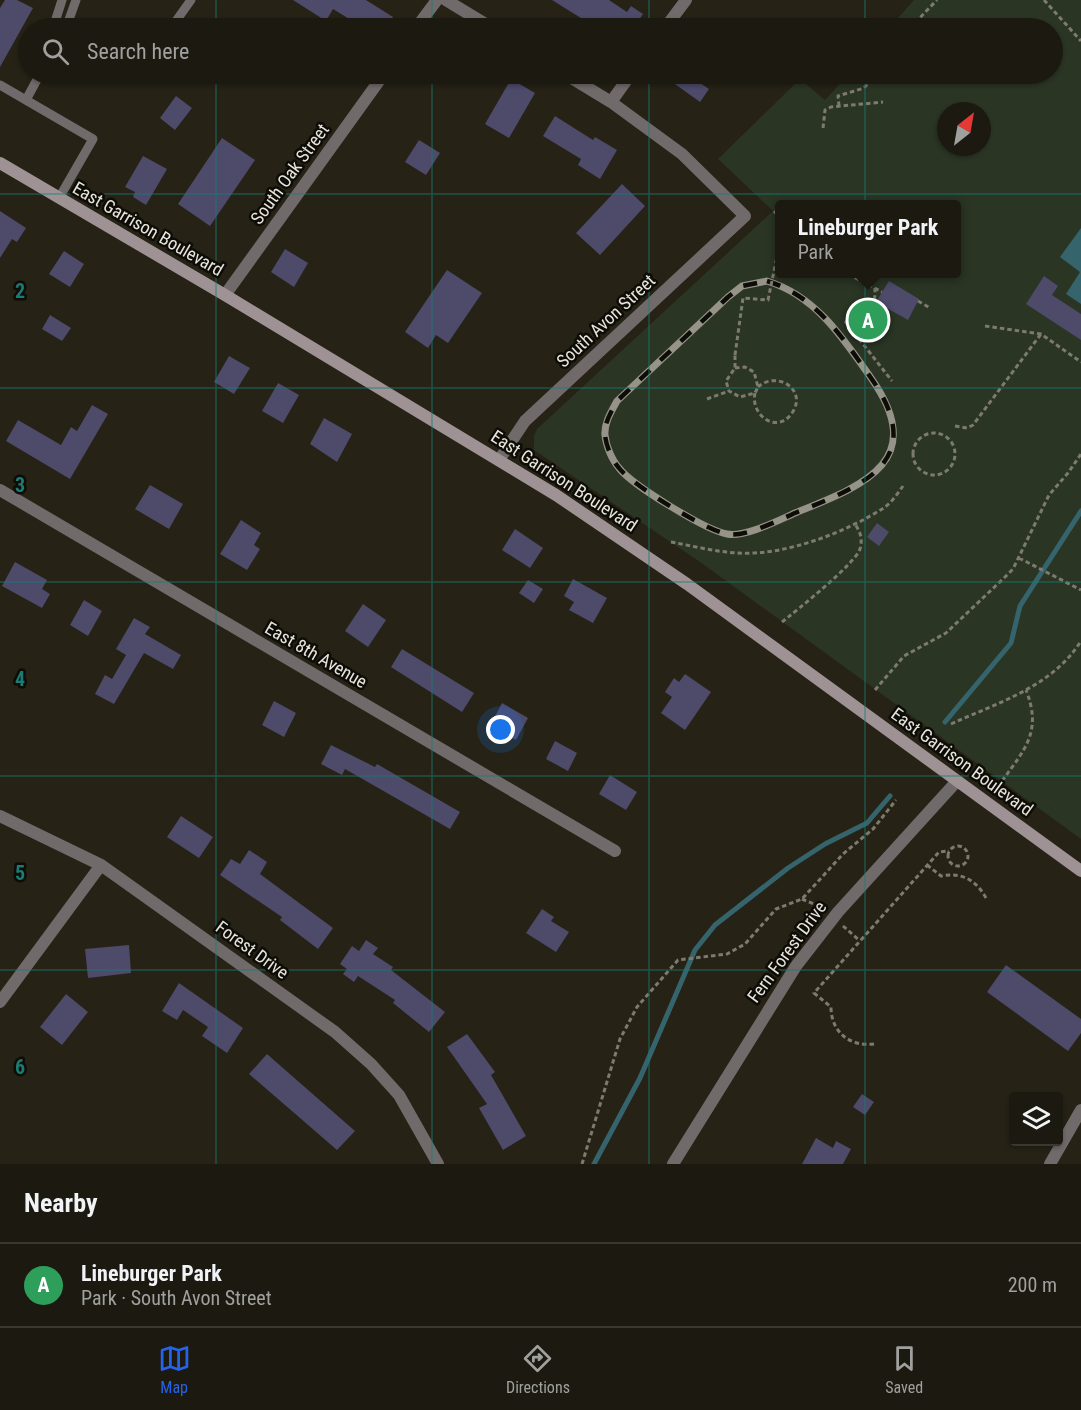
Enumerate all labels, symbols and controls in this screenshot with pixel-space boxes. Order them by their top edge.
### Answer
search box [18,18,1063,84]
icon: search [39,35,72,68]
text: Search here [87,39,189,64]
north arrow [937,102,991,156]
street label: South Oak Street [246,119,333,228]
street label: East Garrison Boulevard [69,177,227,280]
popup [775,200,961,278]
text: Lineburger Park [798,215,938,240]
text: Park [798,240,833,264]
street label: South Avon Street [552,270,659,372]
text: 2 [15,279,25,303]
pin: A [848,298,888,342]
street label: East Garrison Boulevard [487,425,641,536]
text: 3 [15,473,25,497]
street label: East 8th Avenue [262,617,371,692]
text: 4 [15,667,25,691]
street label: East Garrison Boulevard [887,703,1037,820]
your location [486,715,515,744]
text: 5 [15,861,25,885]
street label: Fern Forest Drive [743,897,830,1006]
street label: Forest Drive [212,916,293,983]
text: 6 [15,1055,25,1079]
map controls [1009,1092,1063,1146]
button: layers [1009,1092,1063,1146]
text: Nearby [24,1188,98,1218]
text: Lineburger Park [81,1261,222,1286]
text: A [38,1273,49,1297]
text: 200 m [1008,1273,1057,1297]
text: Park · South Avon Street [81,1286,272,1310]
tab: Map [158,1342,191,1397]
tab: Directions [506,1342,570,1397]
tab: Saved [885,1342,923,1397]

